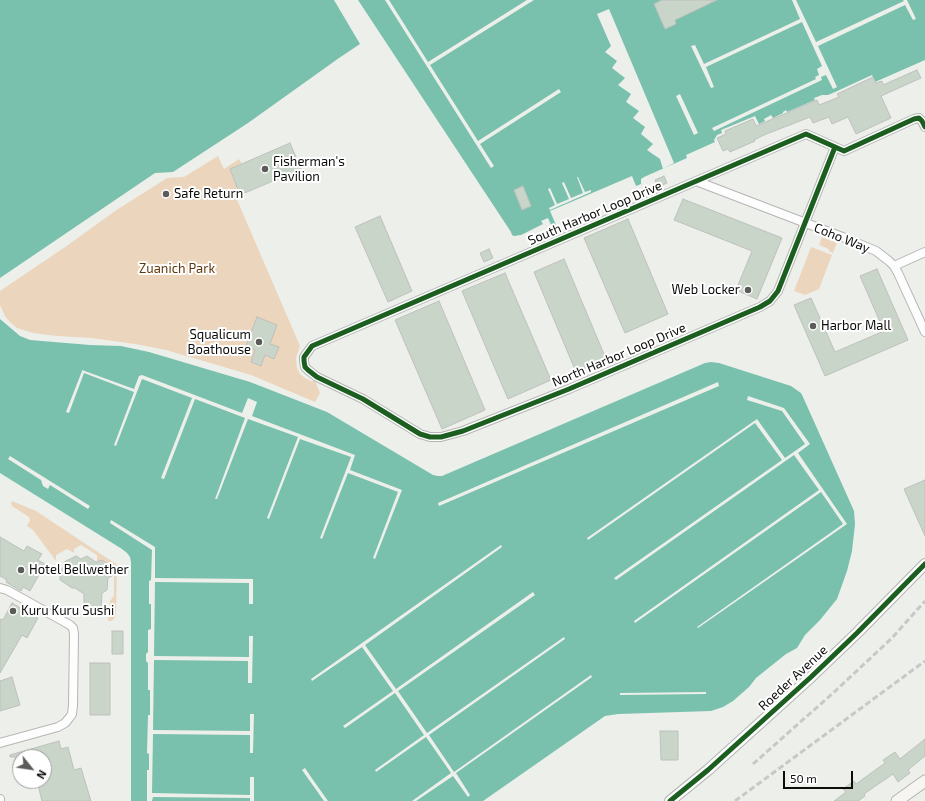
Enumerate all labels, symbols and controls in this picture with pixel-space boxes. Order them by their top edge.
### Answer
place label: Fisherman's Pavilion [273,154,345,185]
marker: Fisherman's Pavilion [260,164,270,174]
street label: South Harbor Loop Drive [526,178,664,248]
place label: Safe Return [174,186,243,202]
marker: Safe Return [161,189,171,199]
street label: Coho Way [812,220,872,256]
park label: Zuanich Park [139,261,215,277]
place label: Web Locker [672,282,740,298]
marker: Web Locker [743,285,753,295]
place label: Harbor Mall [821,318,891,334]
street label: North Harbor Loop Drive [550,320,688,390]
marker: Harbor Mall [808,321,818,331]
place label: Squalicum Boathouse [188,327,251,358]
marker: Squalicum Boathouse [254,337,264,347]
place label: Hotel Bellwether [29,562,129,578]
marker: Hotel Bellwether [16,565,26,575]
place label: Kuru Kuru Sushi [21,603,114,619]
marker: Kuru Kuru Sushi [8,606,18,616]
street label: Roeder Avenue [755,642,831,714]
north arrow [12,749,52,789]
scale bar [785,763,855,789]
text: N [34,768,50,781]
text: 50 m [790,771,817,785]

